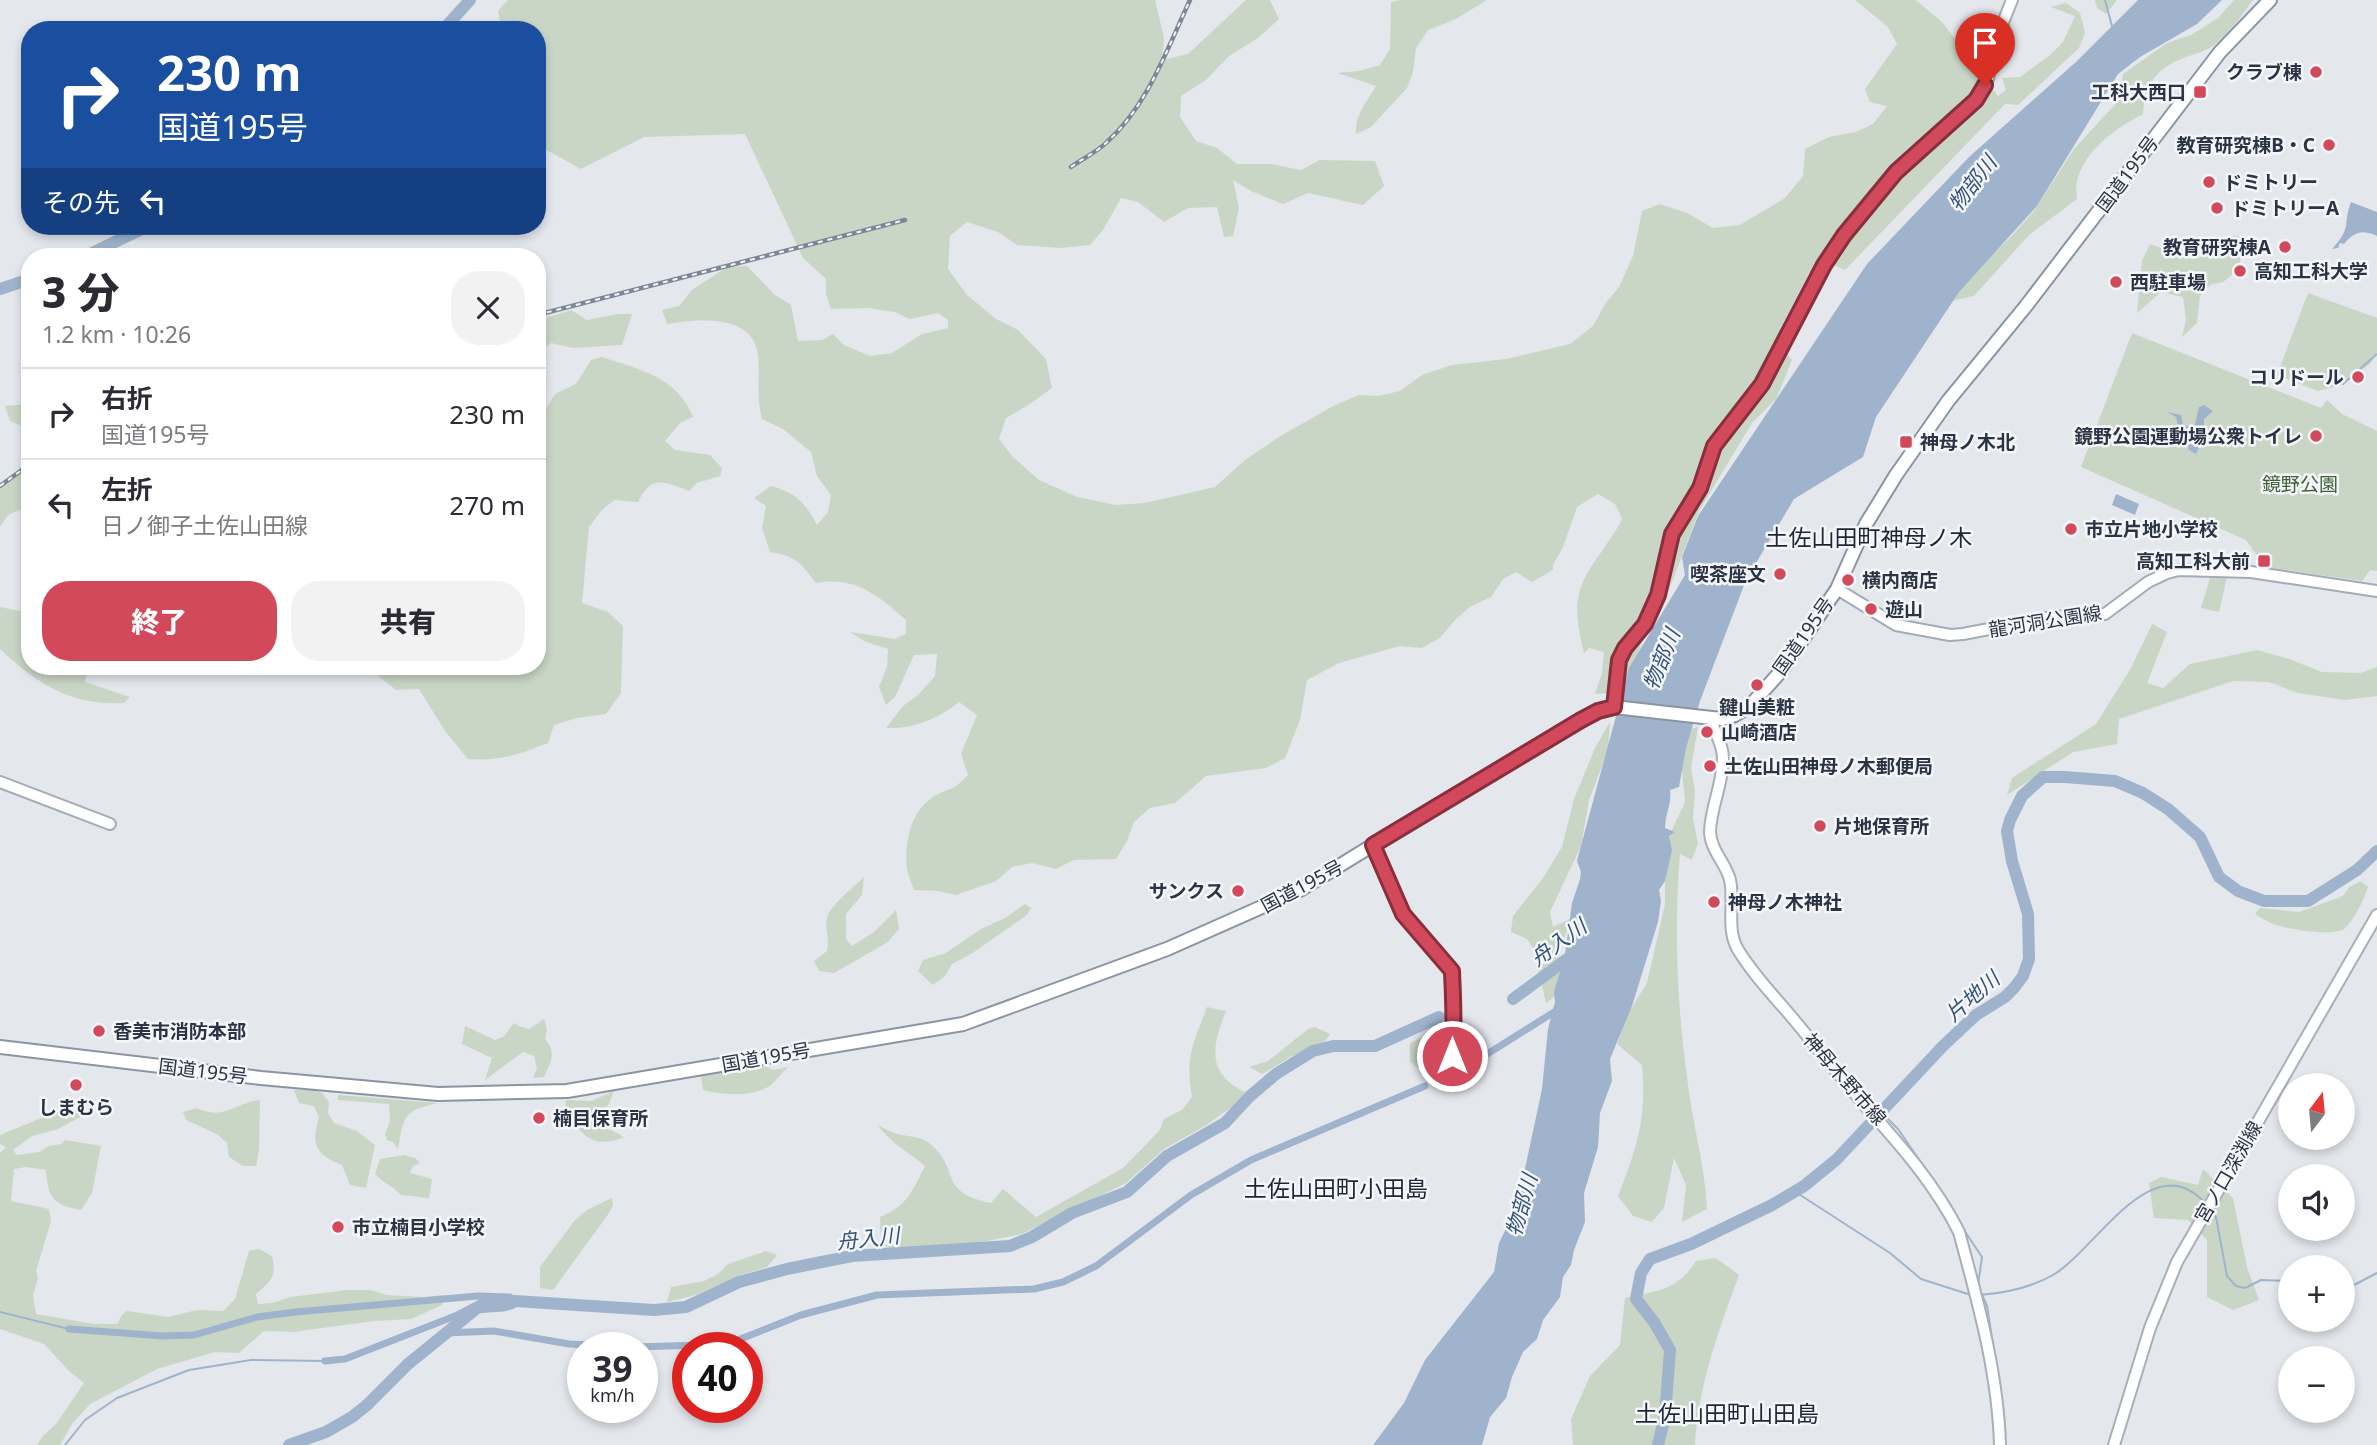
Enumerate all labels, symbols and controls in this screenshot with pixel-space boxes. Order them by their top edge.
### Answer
pin [1955,13,2015,85]
icon: arrive [1966,24,2004,62]
text: 230 m [157,39,302,105]
icon: right [42,49,133,140]
place label: クラブ棟 [2226,59,2302,85]
marker: クラブ棟 [2308,64,2324,80]
place label: 工科大西口 [2091,79,2186,105]
marker: 工科大西口 [2192,84,2208,100]
text: 国道195号 [157,105,308,148]
street label: 国道195号 [2090,130,2164,218]
place label: 教育研究棟B・C [2176,132,2315,158]
marker: 教育研究棟B・C [2321,137,2337,153]
water label: 物部川 [1942,148,2004,216]
place label: ドミトリー [2223,169,2318,195]
marker: ドミトリー [2201,174,2217,190]
icon: left [134,182,172,220]
text: その先 [42,184,120,220]
place label: ドミトリーA [2231,195,2340,221]
marker: ドミトリーA [2209,200,2225,216]
place label: 教育研究棟A [2163,234,2272,260]
marker: 教育研究棟A [2277,239,2293,255]
place label: 高知工科大学 [2254,258,2368,284]
text: 3 分 [42,263,119,320]
marker: 高知工科大学 [2232,263,2248,279]
place label: 西駐車場 [2130,269,2206,295]
button: close [451,271,525,345]
marker: 西駐車場 [2108,274,2124,290]
text: 1.2 km · 10:26 [42,318,191,350]
place label: コリドール [2249,364,2344,390]
marker: コリドール [2350,369,2366,385]
text: 右折 [101,380,153,416]
icon: right [42,395,80,433]
text: 230 m [449,396,525,432]
text: 国道195号 [101,418,209,450]
place label: 鏡野公園運動場公衆トイレ [2074,423,2302,449]
marker: 鏡野公園運動場公衆トイレ [2308,428,2324,444]
place label: 神母ノ木北 [1920,429,2015,455]
marker: 神母ノ木北 [1898,434,1914,450]
text: 左折 [101,471,153,507]
park label: 鏡野公園 [2262,471,2338,497]
icon: left [42,486,80,524]
text: 270 m [449,487,525,523]
text: 日ノ御子土佐山田線 [101,509,308,541]
place label: 市立片地小学校 [2085,516,2218,542]
district label: 土佐山田町神母ノ木 [1766,521,1973,553]
marker: 市立片地小学校 [2063,521,2079,537]
place label: 高知工科大前 [2136,548,2250,574]
marker: 高知工科大前 [2256,553,2272,569]
place label: 喫茶座文 [1690,561,1766,587]
marker: 喫茶座文 [1772,566,1788,582]
place label: 横内商店 [1862,567,1938,593]
marker: 横内商店 [1840,572,1856,588]
button: 終了 [42,581,277,661]
button: 共有 [291,581,525,661]
street label: 国道195号 [1767,592,1839,680]
place label: 遊山 [1885,596,1923,622]
street label: 龍河洞公園線 [1987,599,2103,643]
marker: 遊山 [1863,601,1879,617]
water label: 物部川 [1636,623,1687,693]
marker: 鍵山美粧 [1749,677,1765,693]
place label: 鍵山美粧 [1719,694,1795,720]
place label: 山崎酒店 [1721,719,1797,745]
marker: 山崎酒店 [1699,724,1715,740]
place label: 土佐山田神母ノ木郵便局 [1724,753,1933,779]
marker: 土佐山田神母ノ木郵便局 [1702,758,1718,774]
place label: 片地保育所 [1834,813,1929,839]
marker: 片地保育所 [1812,818,1828,834]
street label: 国道195号 [1256,853,1348,919]
place label: サンクス [1149,878,1224,904]
marker: サンクス [1230,883,1246,899]
place label: 神母ノ木神社 [1728,889,1842,915]
marker: 神母ノ木神社 [1706,894,1722,910]
water label: 舟入川 [1524,911,1593,972]
water label: 片地川 [1939,963,2006,1027]
place label: 香美市消防本部 [113,1018,246,1044]
position arrow [1415,1019,1489,1093]
marker: 香美市消防本部 [91,1023,107,1039]
street label: 神母木野市線 [1798,1027,1892,1131]
street label: 国道195号 [720,1036,812,1078]
street label: 国道195号 [157,1053,249,1089]
north arrow [2278,1073,2356,1150]
map controls [2278,1073,2355,1423]
marker: しまむら [68,1077,84,1093]
place label: しまむら [38,1094,114,1120]
place label: 楠目保育所 [553,1105,648,1131]
marker: 楠目保育所 [531,1110,547,1126]
street label: 宮ノ口深渕線 [2188,1116,2268,1228]
button: sound [2278,1164,2355,1241]
water label: 物部川 [1499,1169,1544,1239]
district label: 土佐山田町小田島 [1244,1172,1428,1204]
place label: 市立楠目小学校 [352,1214,485,1240]
marker: 市立楠目小学校 [330,1219,346,1235]
water label: 舟入川 [835,1221,903,1255]
button: + [2278,1255,2355,1332]
speed limit sign: 40 [672,1332,763,1423]
text: 39 [592,1345,633,1392]
button: − [2278,1346,2355,1423]
text: km/h [590,1383,635,1407]
district label: 土佐山田町山田島 [1635,1397,1819,1429]

